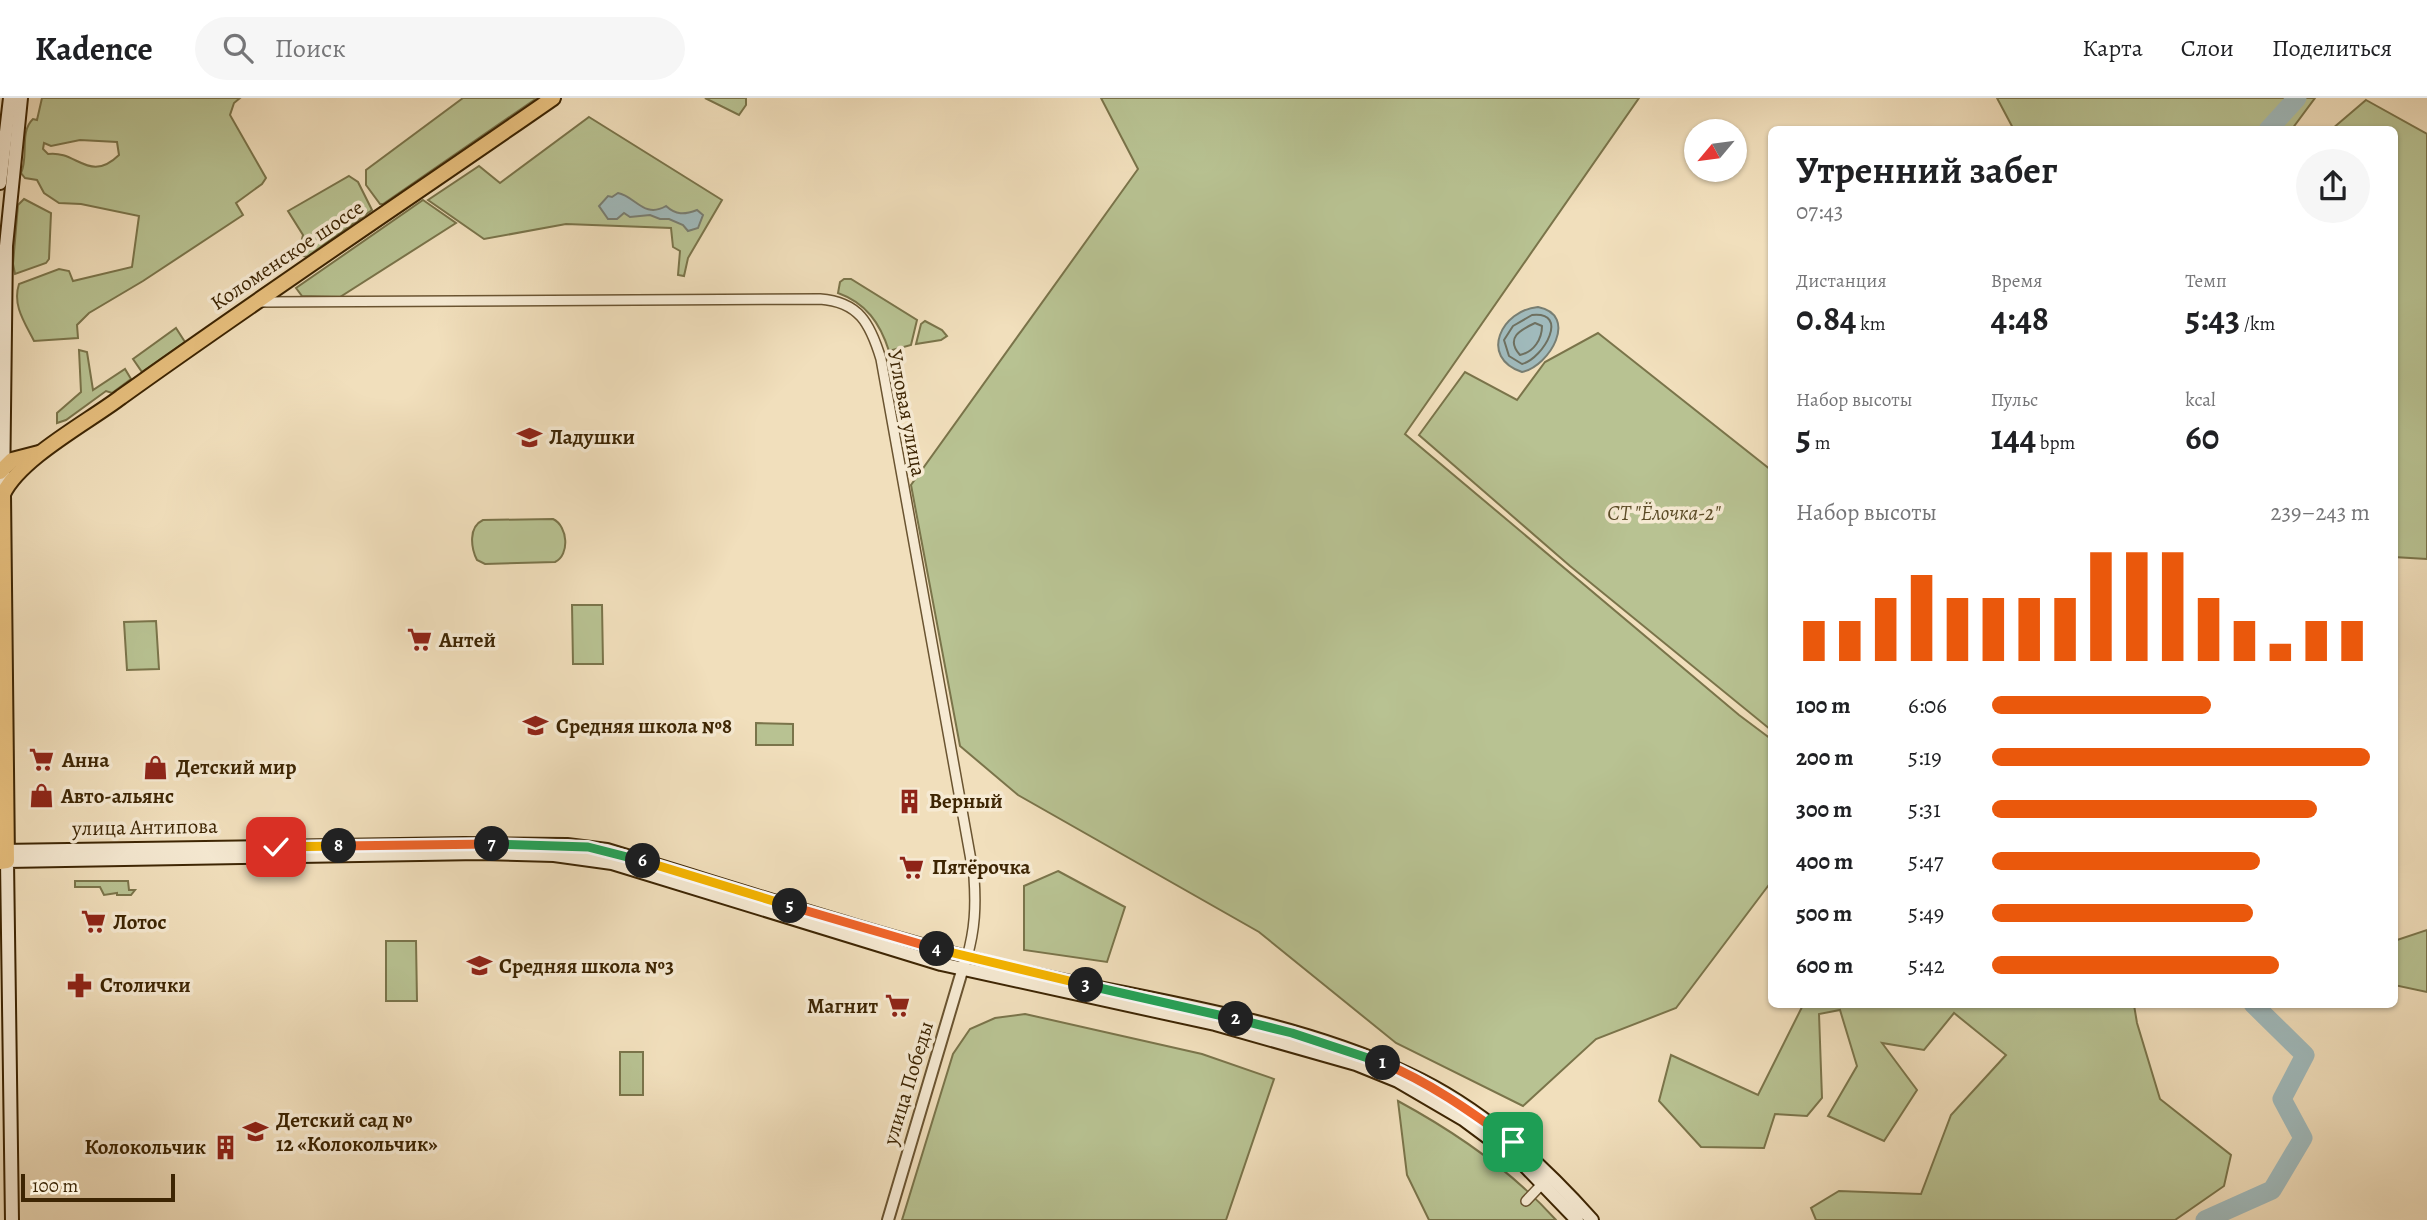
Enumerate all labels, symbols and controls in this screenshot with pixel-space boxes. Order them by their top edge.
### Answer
search box [195,17,685,80]
text: Kadence [35,26,153,71]
icon: search [219,29,257,67]
text: Поиск [275,31,346,66]
text: Карта [2082,32,2143,64]
text: Слои [2181,32,2234,64]
text: Поделиться [2272,32,2392,64]
north arrow [1684,119,1746,182]
map controls [1684,119,1747,182]
text: Утренний забег [1796,144,2057,196]
button: share [2296,149,2370,223]
street label: Коломенское шоссе [205,193,369,317]
text: 07:43 [1796,196,1843,227]
text: Дистанция [1796,268,1887,294]
text: Время [1991,268,2042,294]
text: Темп [2185,268,2227,294]
text: 0.84 [1796,294,1856,342]
text: 4:48 [1991,294,2049,342]
text: 5:43 [2185,294,2240,342]
text: km [1856,311,1886,337]
text: /km [2240,311,2275,337]
street label: Угловая улица [881,347,933,479]
text: Набор высоты [1796,387,1912,413]
text: Пульс [1991,387,2038,413]
text: kcal [2185,387,2216,413]
text: 5 [1796,413,1811,461]
text: 144 [1991,413,2036,461]
text: 60 [2185,413,2219,461]
school or university icon: Ладушки [515,423,543,451]
place label: Ладушки [549,423,635,451]
text: m [1811,430,1831,456]
text: bpm [2036,430,2075,456]
text: Набор высоты [1796,497,1937,528]
text: 239–243 m [2270,497,2370,528]
park label: СТ "Ёлочка-2" [1607,499,1721,527]
supermarket icon: Антей [405,626,433,654]
place label: Антей [438,626,496,654]
text: 100 m [1796,690,1851,721]
text: 6:06 [1908,690,1947,721]
school or university icon: Средняя школа №8 [522,712,550,740]
place label: Средняя школа №8 [556,712,732,740]
text: 200 m [1796,742,1854,773]
text: 5:19 [1908,742,1942,773]
supermarket icon: Анна [28,746,56,774]
place label: Анна [61,746,109,774]
shop icon: Детский мир [142,753,170,781]
place label: Детский мир [176,753,296,781]
shop icon: Авто-альянс [27,782,55,810]
place label: Авто-альянс [60,782,174,810]
building icon: Верный [895,787,923,815]
place label: Верный [929,787,1003,815]
text: 300 m [1796,794,1852,825]
text: 5:31 [1908,794,1941,825]
street label: улица Антипова [71,812,218,842]
pin [246,817,306,877]
pin: 7 [475,826,510,862]
icon: check [257,828,295,866]
pin: 8 [322,828,356,864]
text: 7 [487,830,496,856]
text: 8 [334,832,343,858]
pin: 6 [626,844,660,878]
text: 400 m [1796,846,1853,877]
text: 5:47 [1908,846,1943,877]
text: 6 [638,847,647,873]
supermarket icon: Пятёрочка [898,853,926,881]
place label: Пятёрочка [932,853,1031,881]
pin: 5 [772,888,808,924]
text: 5 [785,892,794,918]
text: 500 m [1796,898,1852,929]
text: 5:49 [1908,898,1944,929]
supermarket icon: Лотос [79,908,107,936]
place label: Лотос [113,908,167,936]
pin: 4 [920,932,954,966]
text: 4 [932,935,941,961]
text: 600 m [1796,950,1853,981]
text: 5:42 [1908,950,1945,981]
school or university icon: Средняя школа №3 [465,952,493,980]
place label: Средняя школа №3 [499,952,674,980]
pin: 3 [1068,968,1104,1002]
pharmacy icon: Столички [66,971,94,999]
place label: Столички [100,971,191,999]
text: 3 [1081,971,1090,997]
place label: Магнит [807,992,878,1020]
supermarket icon: Магнит [884,992,912,1020]
pin: 2 [1218,1002,1254,1037]
text: 2 [1231,1005,1240,1031]
street label: улица Победы [876,1018,940,1149]
pin: 1 [1366,1046,1400,1080]
text: 1 [1379,1049,1386,1075]
place label: Детский сад № 12 «Колокольчик» [276,1106,438,1158]
pin [1483,1112,1543,1172]
school or university icon: Детский сад № 12 «Колокольчик» [242,1118,270,1146]
icon: arrive [1494,1123,1532,1161]
place label: Колокольчик [85,1133,206,1161]
building icon: Колокольчик [212,1133,240,1161]
scale bar [21,1171,175,1203]
text: 100 m [32,1173,78,1199]

